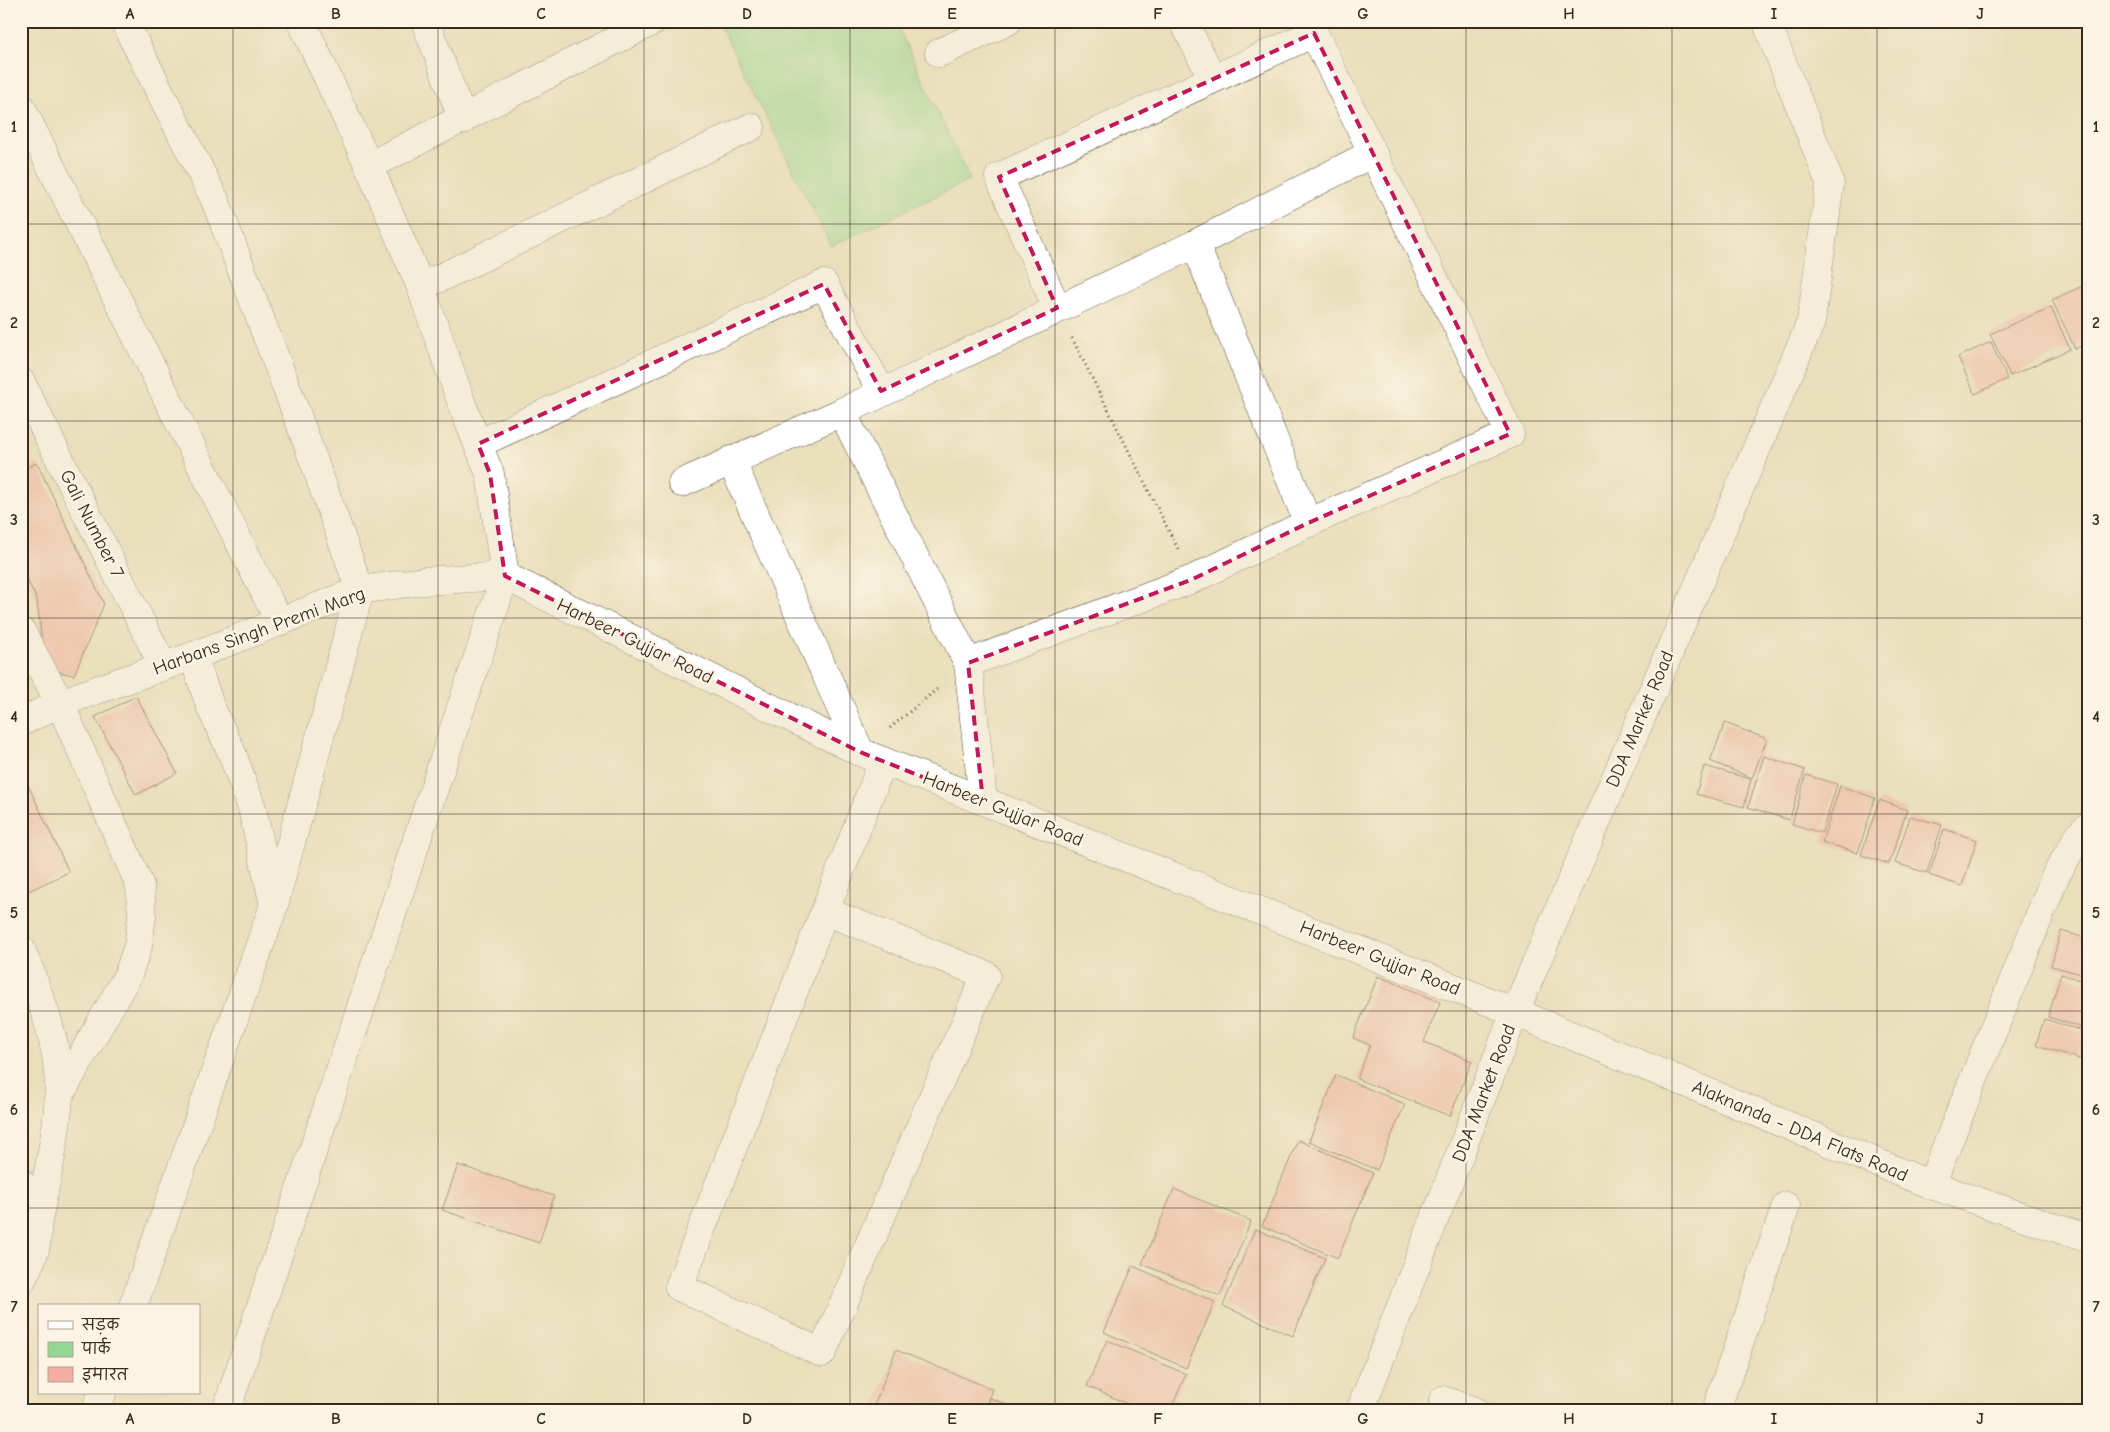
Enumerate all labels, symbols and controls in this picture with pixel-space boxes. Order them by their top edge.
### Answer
text: A [126,5,135,23]
text: B [331,5,341,23]
text: C [536,5,546,23]
text: D [742,5,752,23]
text: E [947,5,957,23]
text: F [1153,5,1163,23]
text: G [1357,5,1369,23]
text: H [1563,5,1575,23]
text: I [1771,5,1777,23]
text: J [1976,5,1984,23]
text: 1 [11,118,17,136]
text: 1 [2093,118,2099,136]
text: 2 [10,314,18,332]
text: 2 [2092,314,2100,332]
street label: Gali Number 7 [55,466,129,582]
text: 3 [10,511,18,529]
text: 3 [2092,511,2100,529]
street label: Harbans Singh Premi Marg [150,582,368,680]
street label: Harbeer Gujjar Road [553,594,717,688]
street label: DDA Market Road [1601,648,1679,790]
text: 4 [10,708,18,726]
text: 4 [2092,708,2100,726]
street label: Harbeer Gujjar Road [920,767,1086,851]
text: 5 [10,904,18,922]
text: 5 [2092,904,2100,922]
street label: Harbeer Gujjar Road [1297,916,1463,1000]
street label: DDA Market Road [1448,1021,1520,1165]
street label: Alaknanda - DDA Flats Road [1689,1076,1911,1186]
text: 6 [10,1101,18,1119]
text: 6 [2092,1101,2100,1119]
text: 7 [10,1298,18,1316]
text: 7 [2092,1298,2100,1316]
legend [38,1304,200,1394]
text: सड़क [81,1316,120,1335]
text: पार्क [81,1337,112,1358]
text: इमारत [82,1366,129,1384]
text: A [126,1410,135,1428]
text: B [331,1410,341,1428]
text: C [536,1410,546,1428]
text: D [742,1410,752,1428]
text: E [947,1410,957,1428]
text: F [1153,1410,1163,1428]
text: G [1357,1410,1369,1428]
text: H [1563,1410,1575,1428]
text: I [1771,1410,1777,1428]
text: J [1976,1410,1984,1428]

